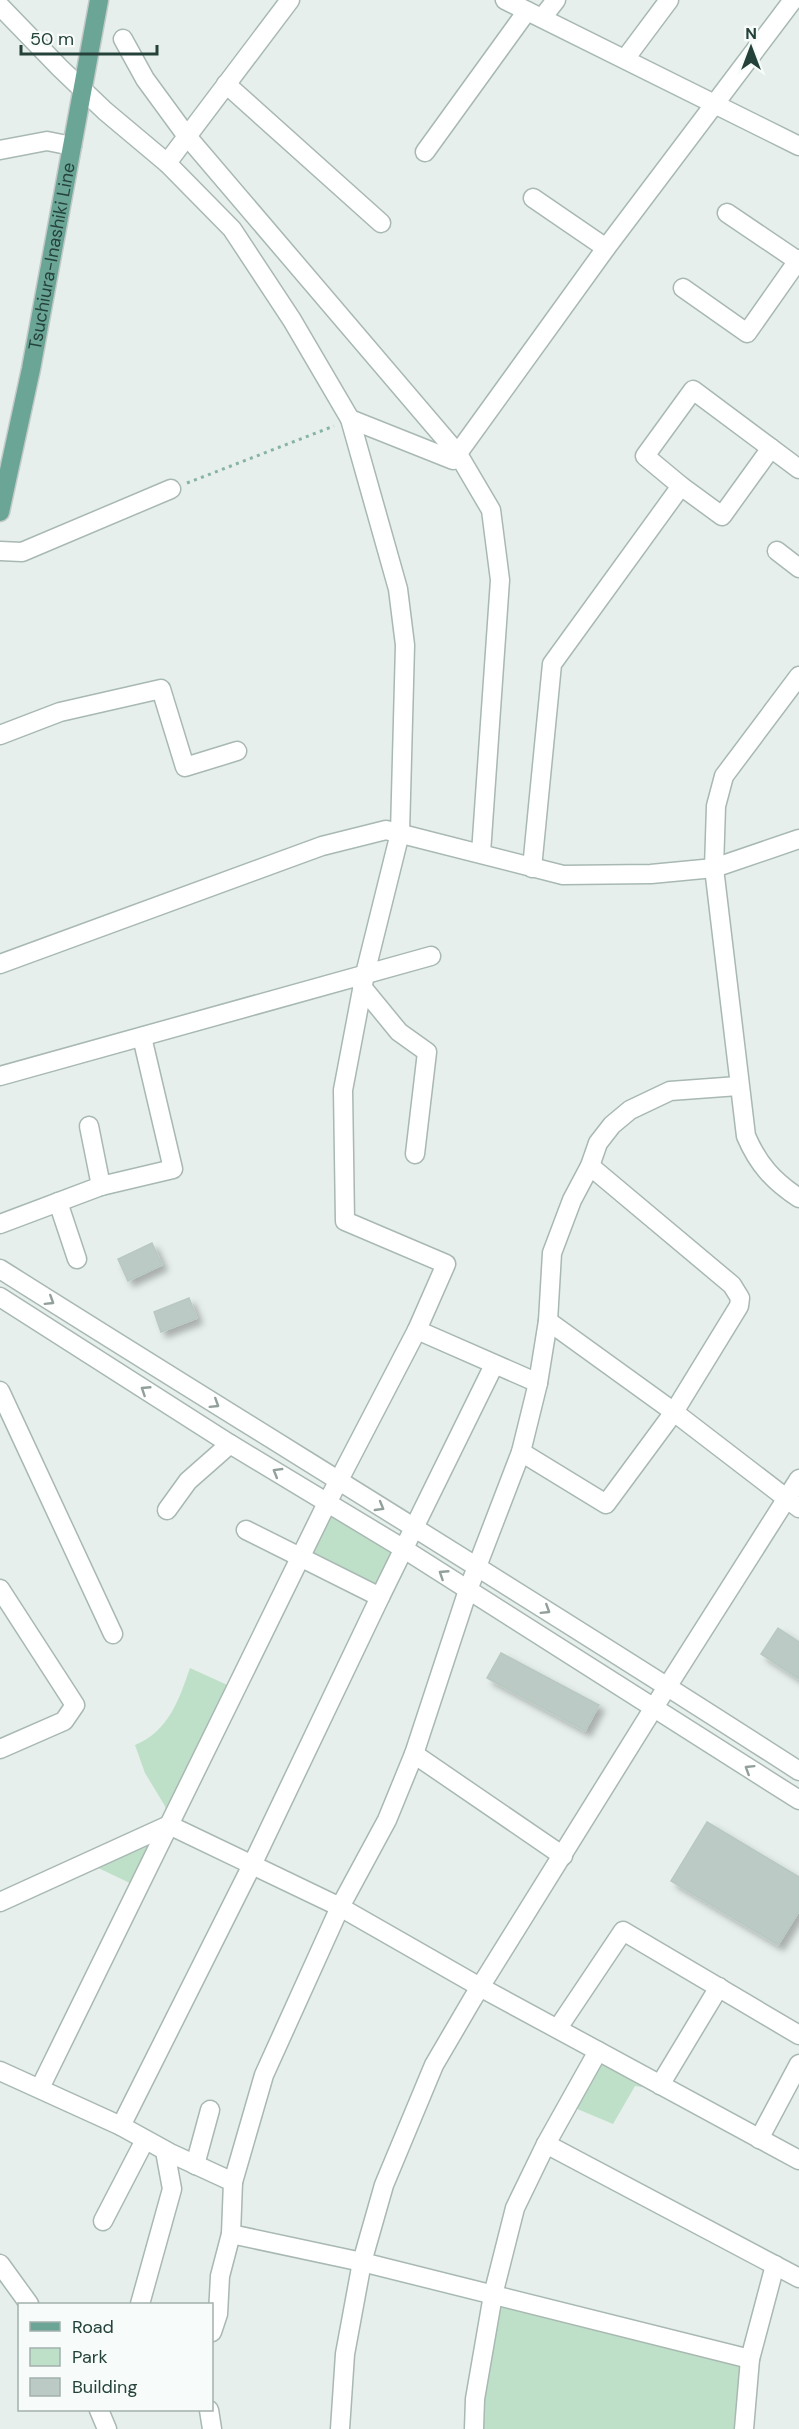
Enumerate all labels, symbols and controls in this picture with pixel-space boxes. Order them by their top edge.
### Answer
scale bar [21,18,158,56]
north arrow [721,18,781,78]
text: N [745,23,757,44]
text: 50 m [30,27,74,51]
street label: Tsuchiura-Inashiki Line [23,160,81,352]
one-way arrow [43,1293,54,1304]
one-way arrow [141,1385,151,1397]
one-way arrow [208,1397,219,1408]
one-way arrow [273,1468,283,1480]
one-way arrow [374,1500,385,1511]
one-way arrow [439,1570,450,1581]
one-way arrow [540,1602,550,1614]
one-way arrow [745,1764,755,1776]
legend [18,2303,213,2411]
text: Road [72,2315,114,2339]
text: Park [72,2345,108,2369]
text: Building [72,2375,137,2399]

